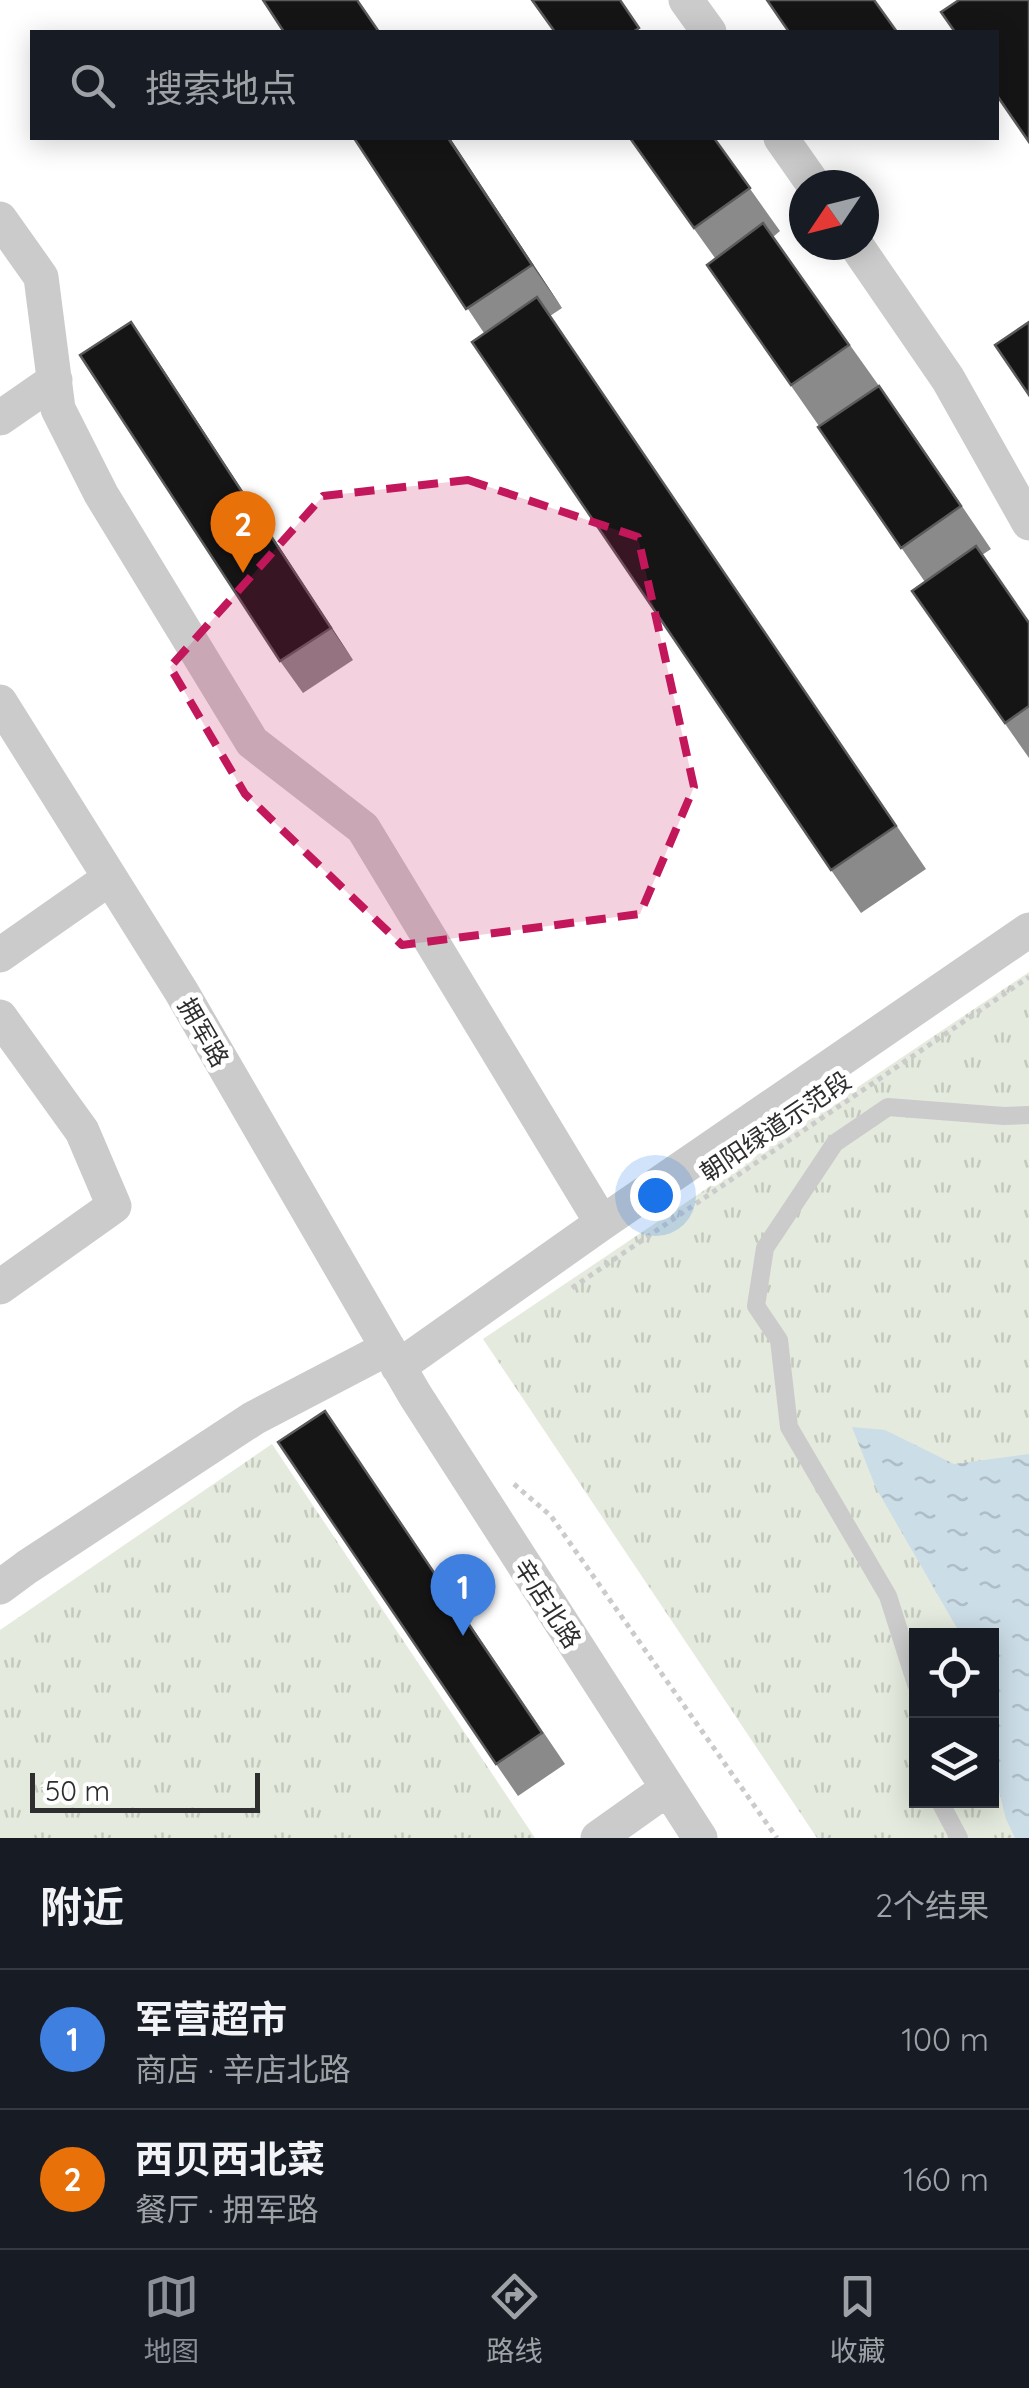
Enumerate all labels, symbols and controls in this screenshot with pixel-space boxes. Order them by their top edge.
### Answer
search box [30,30,999,140]
icon: search [65,58,120,113]
text: 搜索地点 [145,64,297,112]
north arrow [789,170,879,260]
pin: 2 [210,490,276,573]
street label: 拥军路 [172,992,236,1072]
street label: 朝阳绿道示范段 [694,1064,856,1188]
your location [630,1170,681,1221]
street label: 辛店北路 [508,1553,588,1653]
pin: 1 [430,1554,496,1636]
map controls [909,1628,999,1808]
button: locate [909,1628,999,1718]
button: layers [909,1718,999,1808]
scale bar [30,1768,260,1812]
text: 50 m [45,1773,110,1808]
text: 附近 [40,1880,124,1933]
text: 2个结果 [875,1885,989,1925]
text: 军营超市 [135,1995,287,2043]
text: 1 [66,2019,79,2059]
text: 100 m [901,2019,989,2059]
text: 商店 · 辛店北路 [135,2049,351,2089]
text: 西贝西北菜 [135,2135,325,2183]
text: 2 [63,2159,82,2199]
text: 160 m [903,2159,989,2199]
text: 餐厅 · 拥军路 [135,2189,319,2229]
tab: 地图 [143,2269,200,2369]
tab: 路线 [486,2269,543,2369]
tab: 收藏 [829,2269,886,2369]

